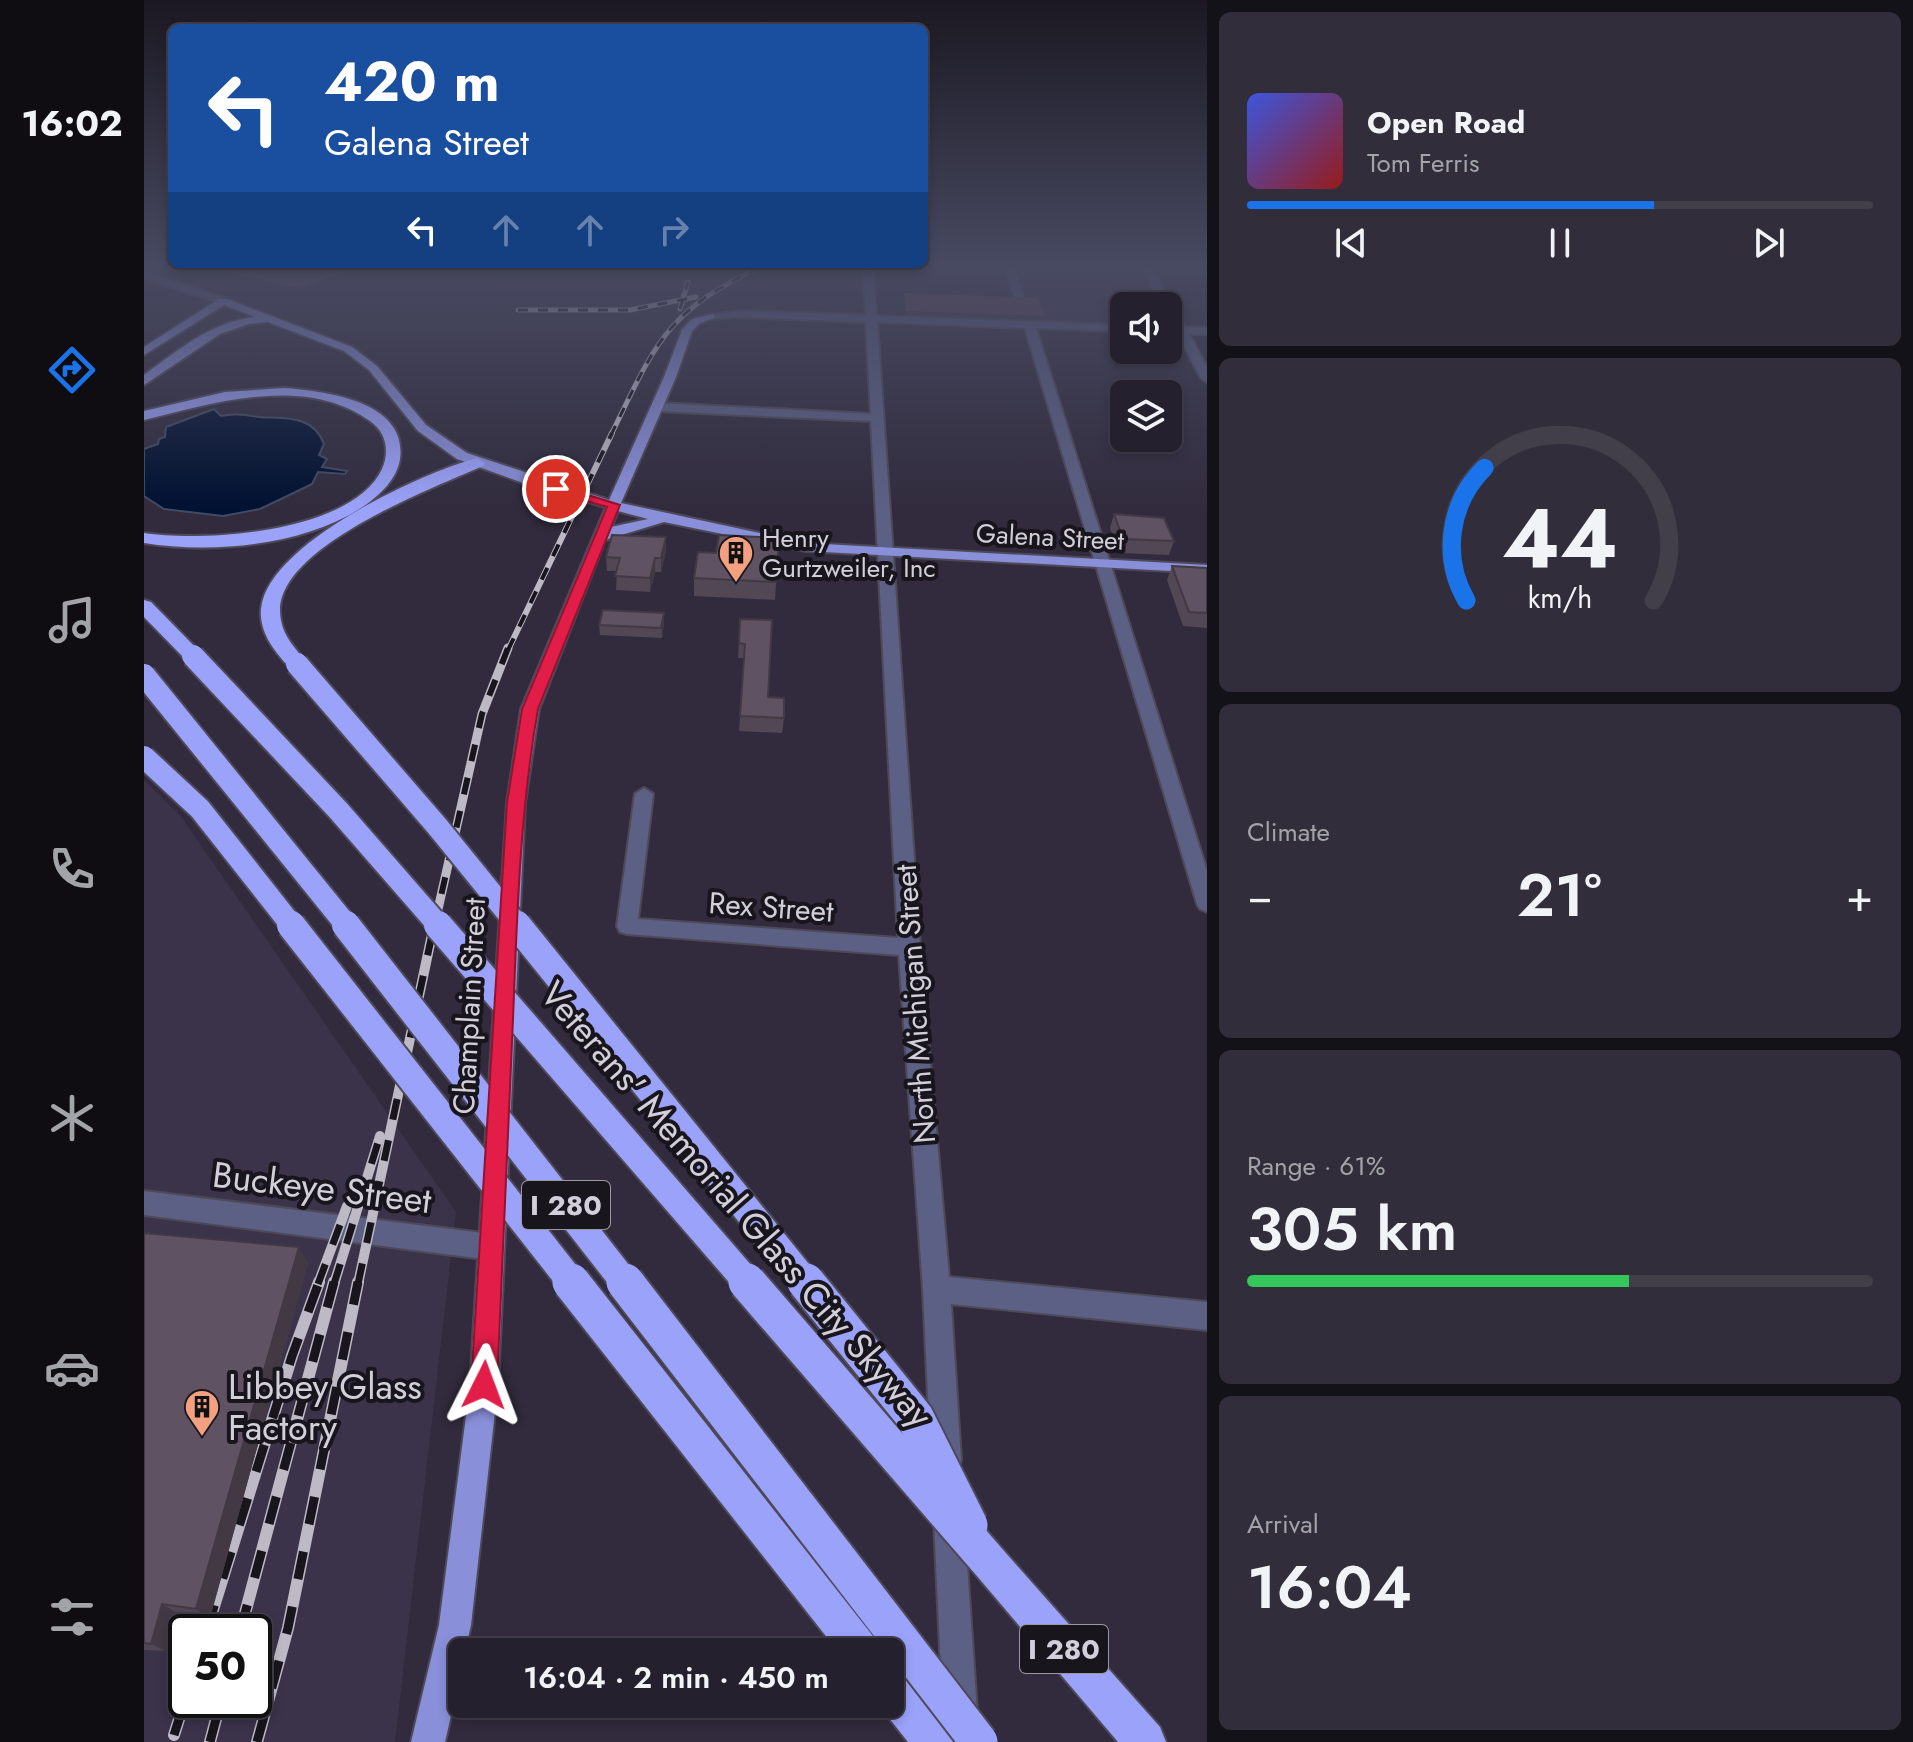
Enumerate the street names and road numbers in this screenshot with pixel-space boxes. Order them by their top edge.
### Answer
street label: Galena Street [975,514,1126,560]
street label: North Michigan Street [884,862,946,1145]
street label: Rex Street [707,881,836,933]
street label: Champlain Street [442,896,496,1115]
street label: Veterans' Memorial Glass City Skyway [528,969,946,1439]
street label: Buckeye Street [210,1148,435,1226]
road number: I 280 [522,1181,610,1229]
road number: I 280 [1020,1625,1108,1673]

